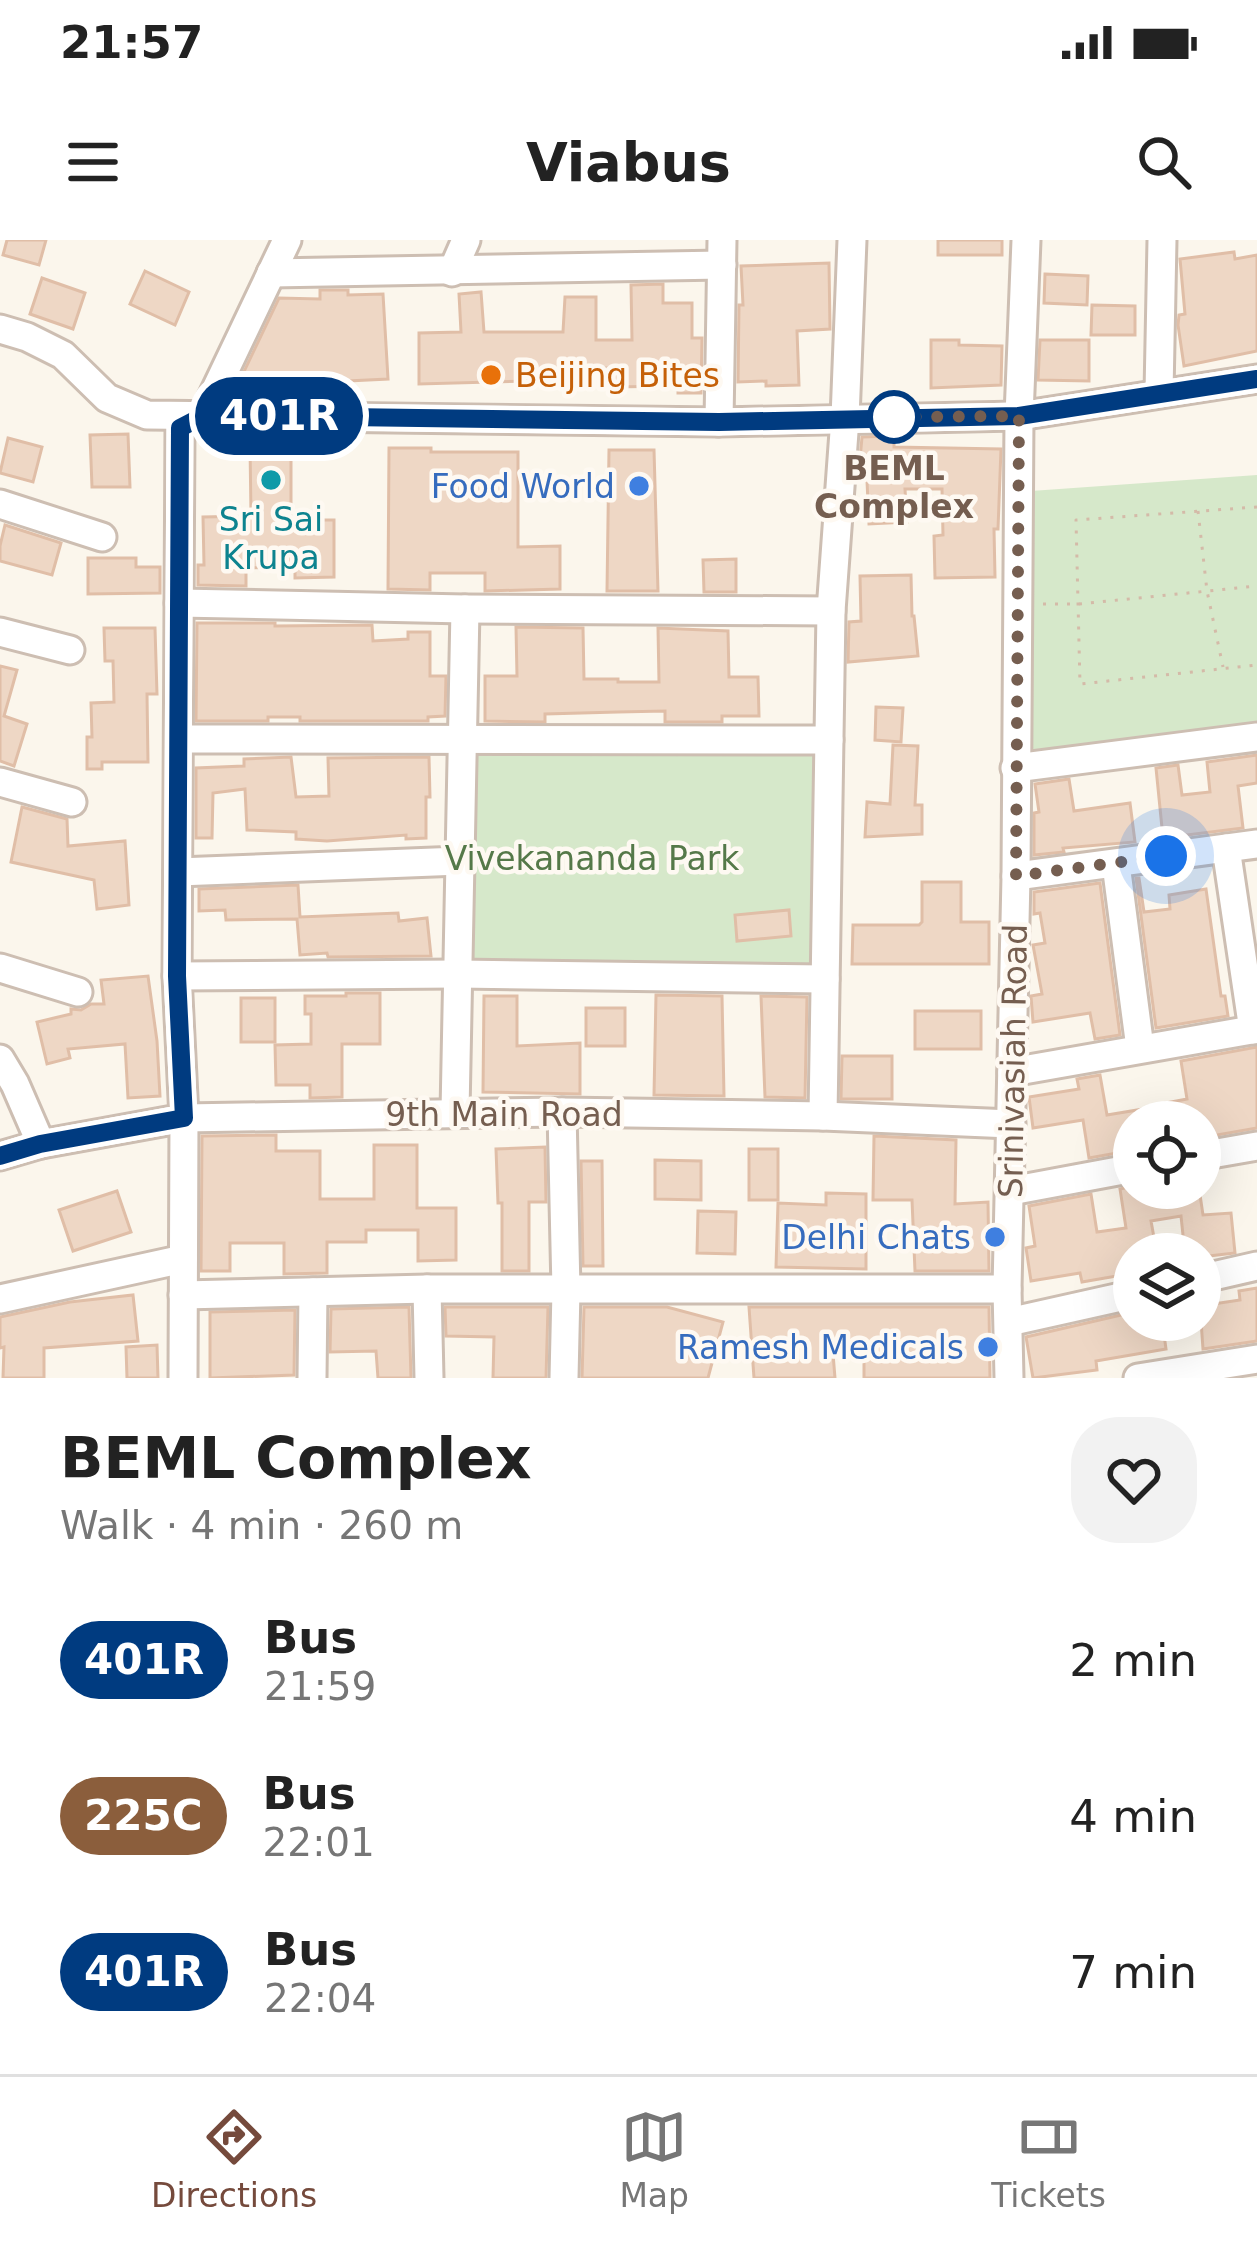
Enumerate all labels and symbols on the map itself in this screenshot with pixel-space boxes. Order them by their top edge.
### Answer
place label: Beijing Bites [515,356,720,395]
marker: Beijing Bites [478,362,504,388]
line badge: 401R [195,377,363,455]
marker: BEML Complex [869,392,919,442]
place label: BEML Complex [814,449,974,526]
marker: Sri Sai Krupa [258,467,284,493]
place label: Food World [431,467,615,506]
marker: Food World [626,473,652,499]
place label: Sri Sai Krupa [219,500,323,577]
your location [1136,826,1196,886]
park label: Vivekananda Park [445,839,740,878]
street label: Srinivasiah Road [991,924,1035,1198]
street label: 9th Main Road [385,1095,623,1134]
place label: Delhi Chats [781,1218,971,1257]
marker: Delhi Chats [982,1224,1008,1250]
place label: Ramesh Medicals [677,1328,964,1367]
marker: Ramesh Medicals [975,1334,1001,1360]

